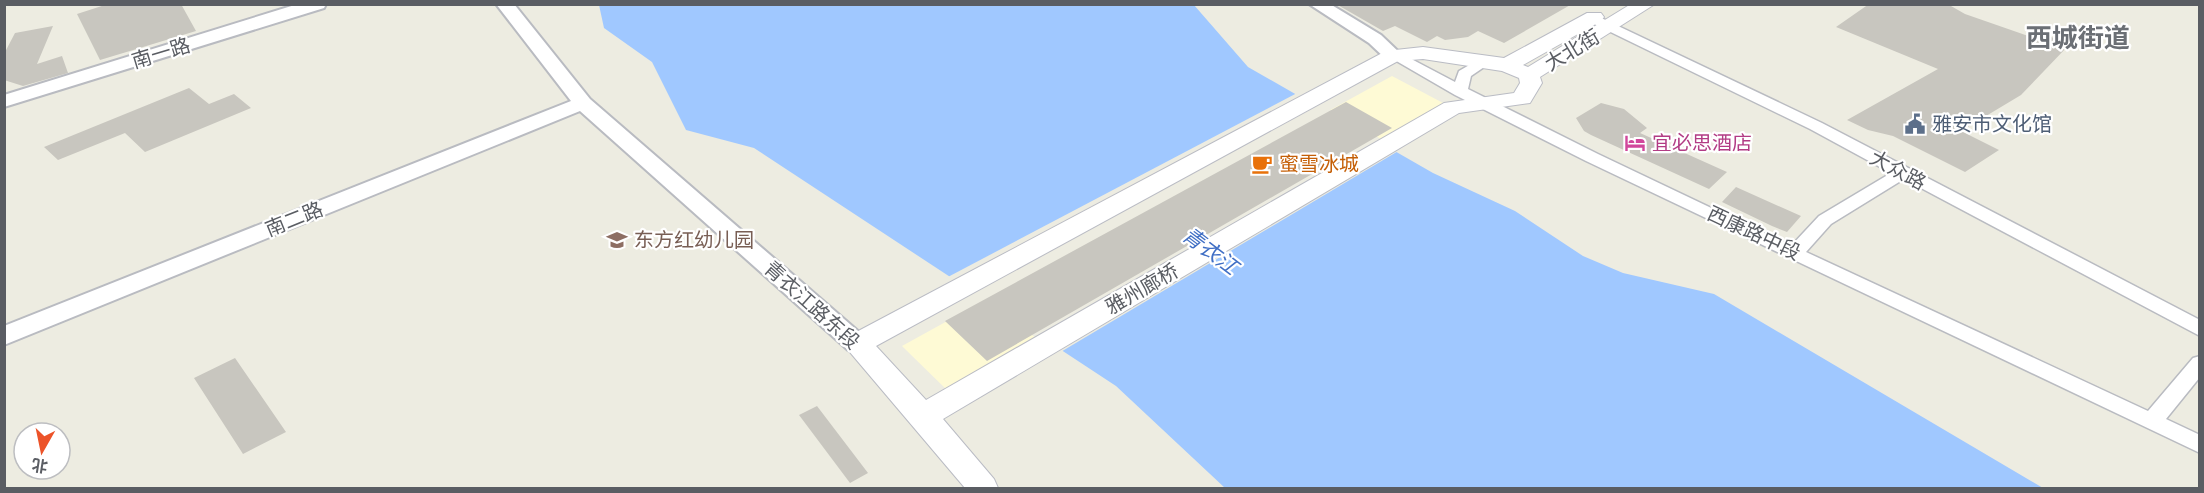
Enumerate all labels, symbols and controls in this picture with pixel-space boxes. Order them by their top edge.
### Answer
district label: 西城街道 [2026,23,2130,54]
street label: 大北街 [1540,24,1604,76]
street label: 南一路 [129,33,193,73]
public building icon: 雅安市文化馆 [1903,112,1927,136]
place label: 雅安市文化馆 [1932,112,2052,136]
hotel icon: 宜必思酒店 [1623,131,1647,155]
place label: 宜必思酒店 [1652,131,1752,155]
street label: 大众路 [1866,145,1930,195]
cafe icon: 蜜雪冰城 [1250,152,1274,176]
place label: 蜜雪冰城 [1279,152,1359,176]
street label: 南二路 [262,197,326,241]
street label: 西康路中段 [1704,201,1804,265]
water label: 青衣江 [1177,222,1245,282]
school or university icon: 东方红幼儿园 [605,228,629,252]
place label: 东方红幼儿园 [634,228,754,252]
street label: 青衣江路东段 [759,256,865,354]
street label: 雅州廊桥 [1101,259,1183,319]
north arrow [12,421,72,481]
text: 北 [30,455,49,476]

